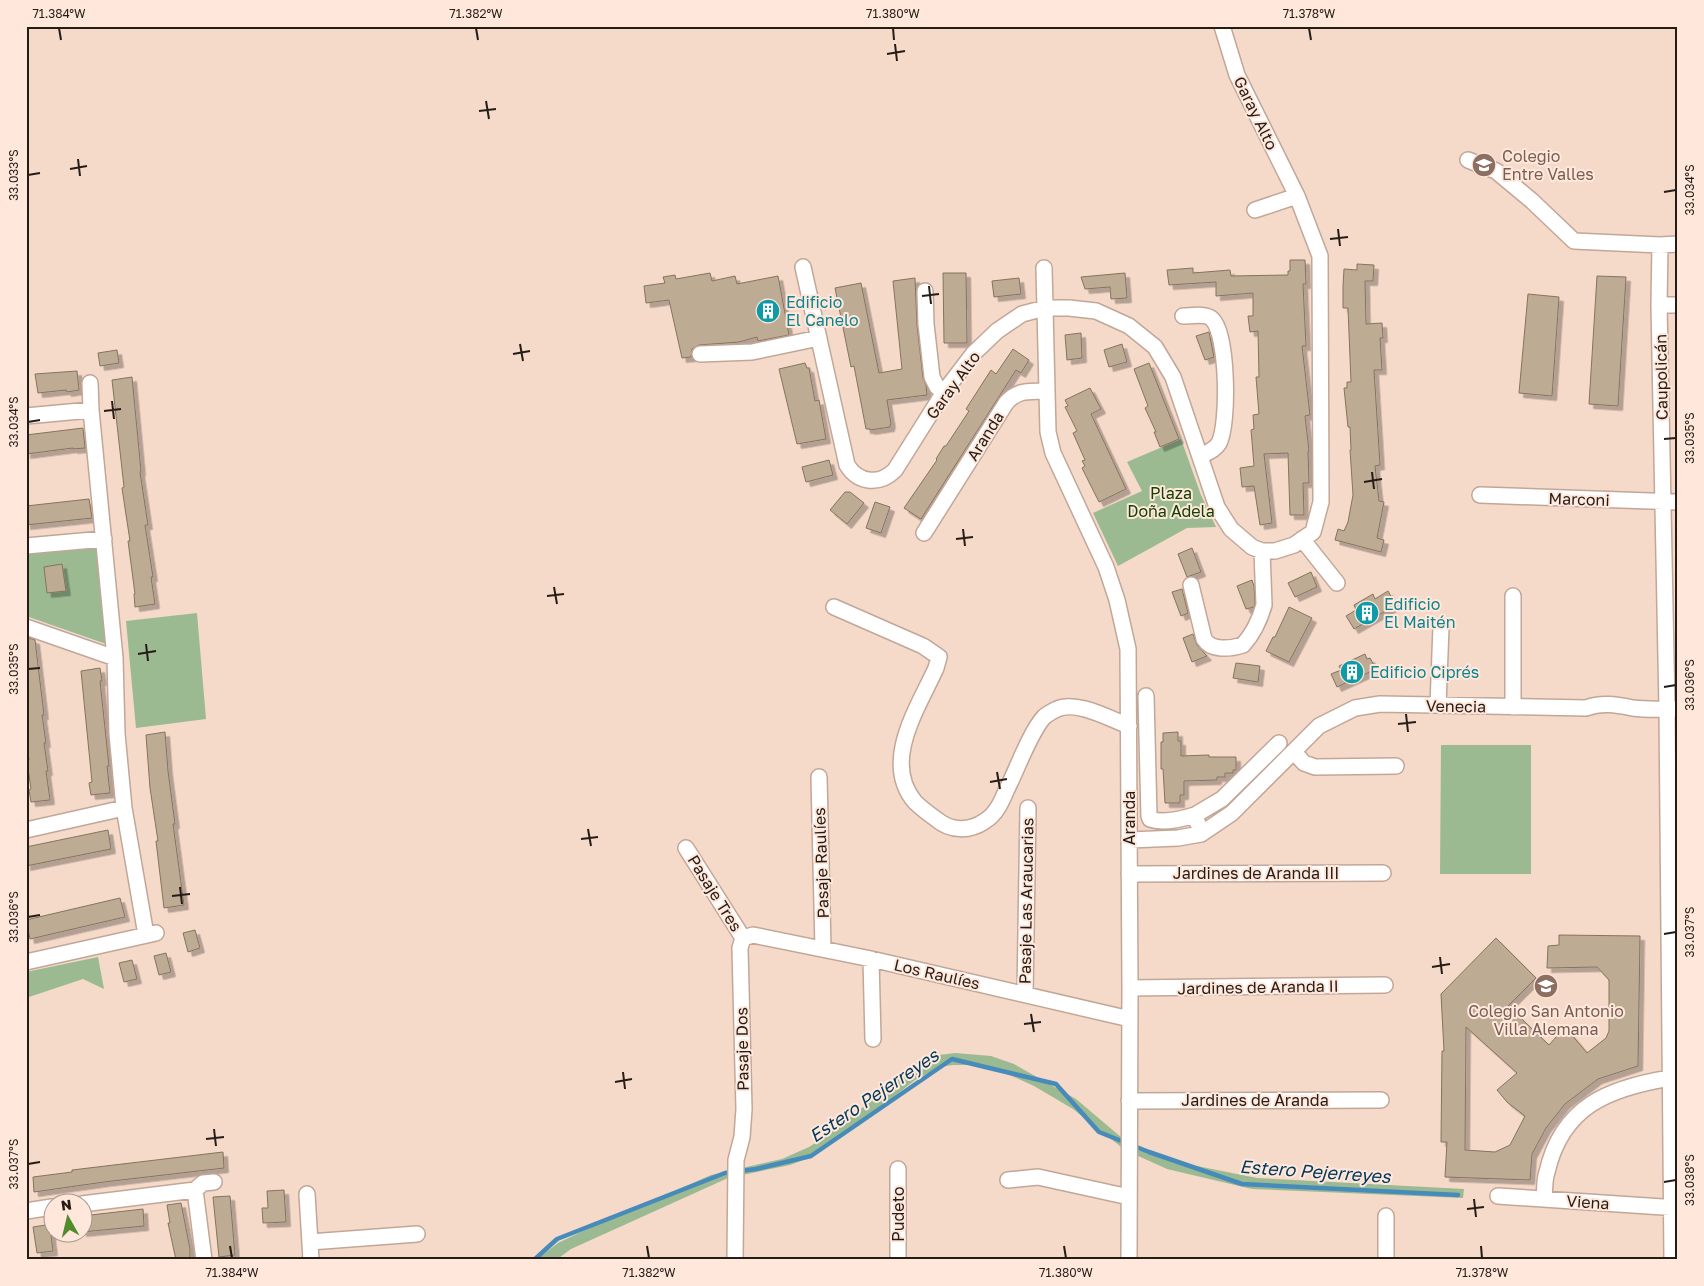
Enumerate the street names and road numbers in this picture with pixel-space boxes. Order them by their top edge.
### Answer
street label: Garay Alto [1230,73,1282,153]
street label: Caupolicán [1650,334,1672,420]
street label: Garay Alto [922,347,984,423]
street label: Aranda [962,408,1008,464]
street label: Marconi [1548,488,1610,510]
street label: Venecia [1426,695,1486,717]
street label: Aranda [1119,791,1139,845]
street label: Pasaje Raulíes [809,807,833,919]
street label: Pasaje Las Araucarias [1015,818,1037,984]
street label: Pasaje Tres [684,851,746,935]
street label: Jardines de Aranda III [1173,863,1339,883]
street label: Los Raulíes [892,954,982,994]
street label: Jardines de Aranda II [1177,976,1339,998]
street label: Pasaje Dos [731,1007,753,1091]
street label: Jardines de Aranda [1181,1090,1329,1110]
street label: Pudeto [888,1186,908,1242]
street label: Viena [1566,1191,1610,1213]

